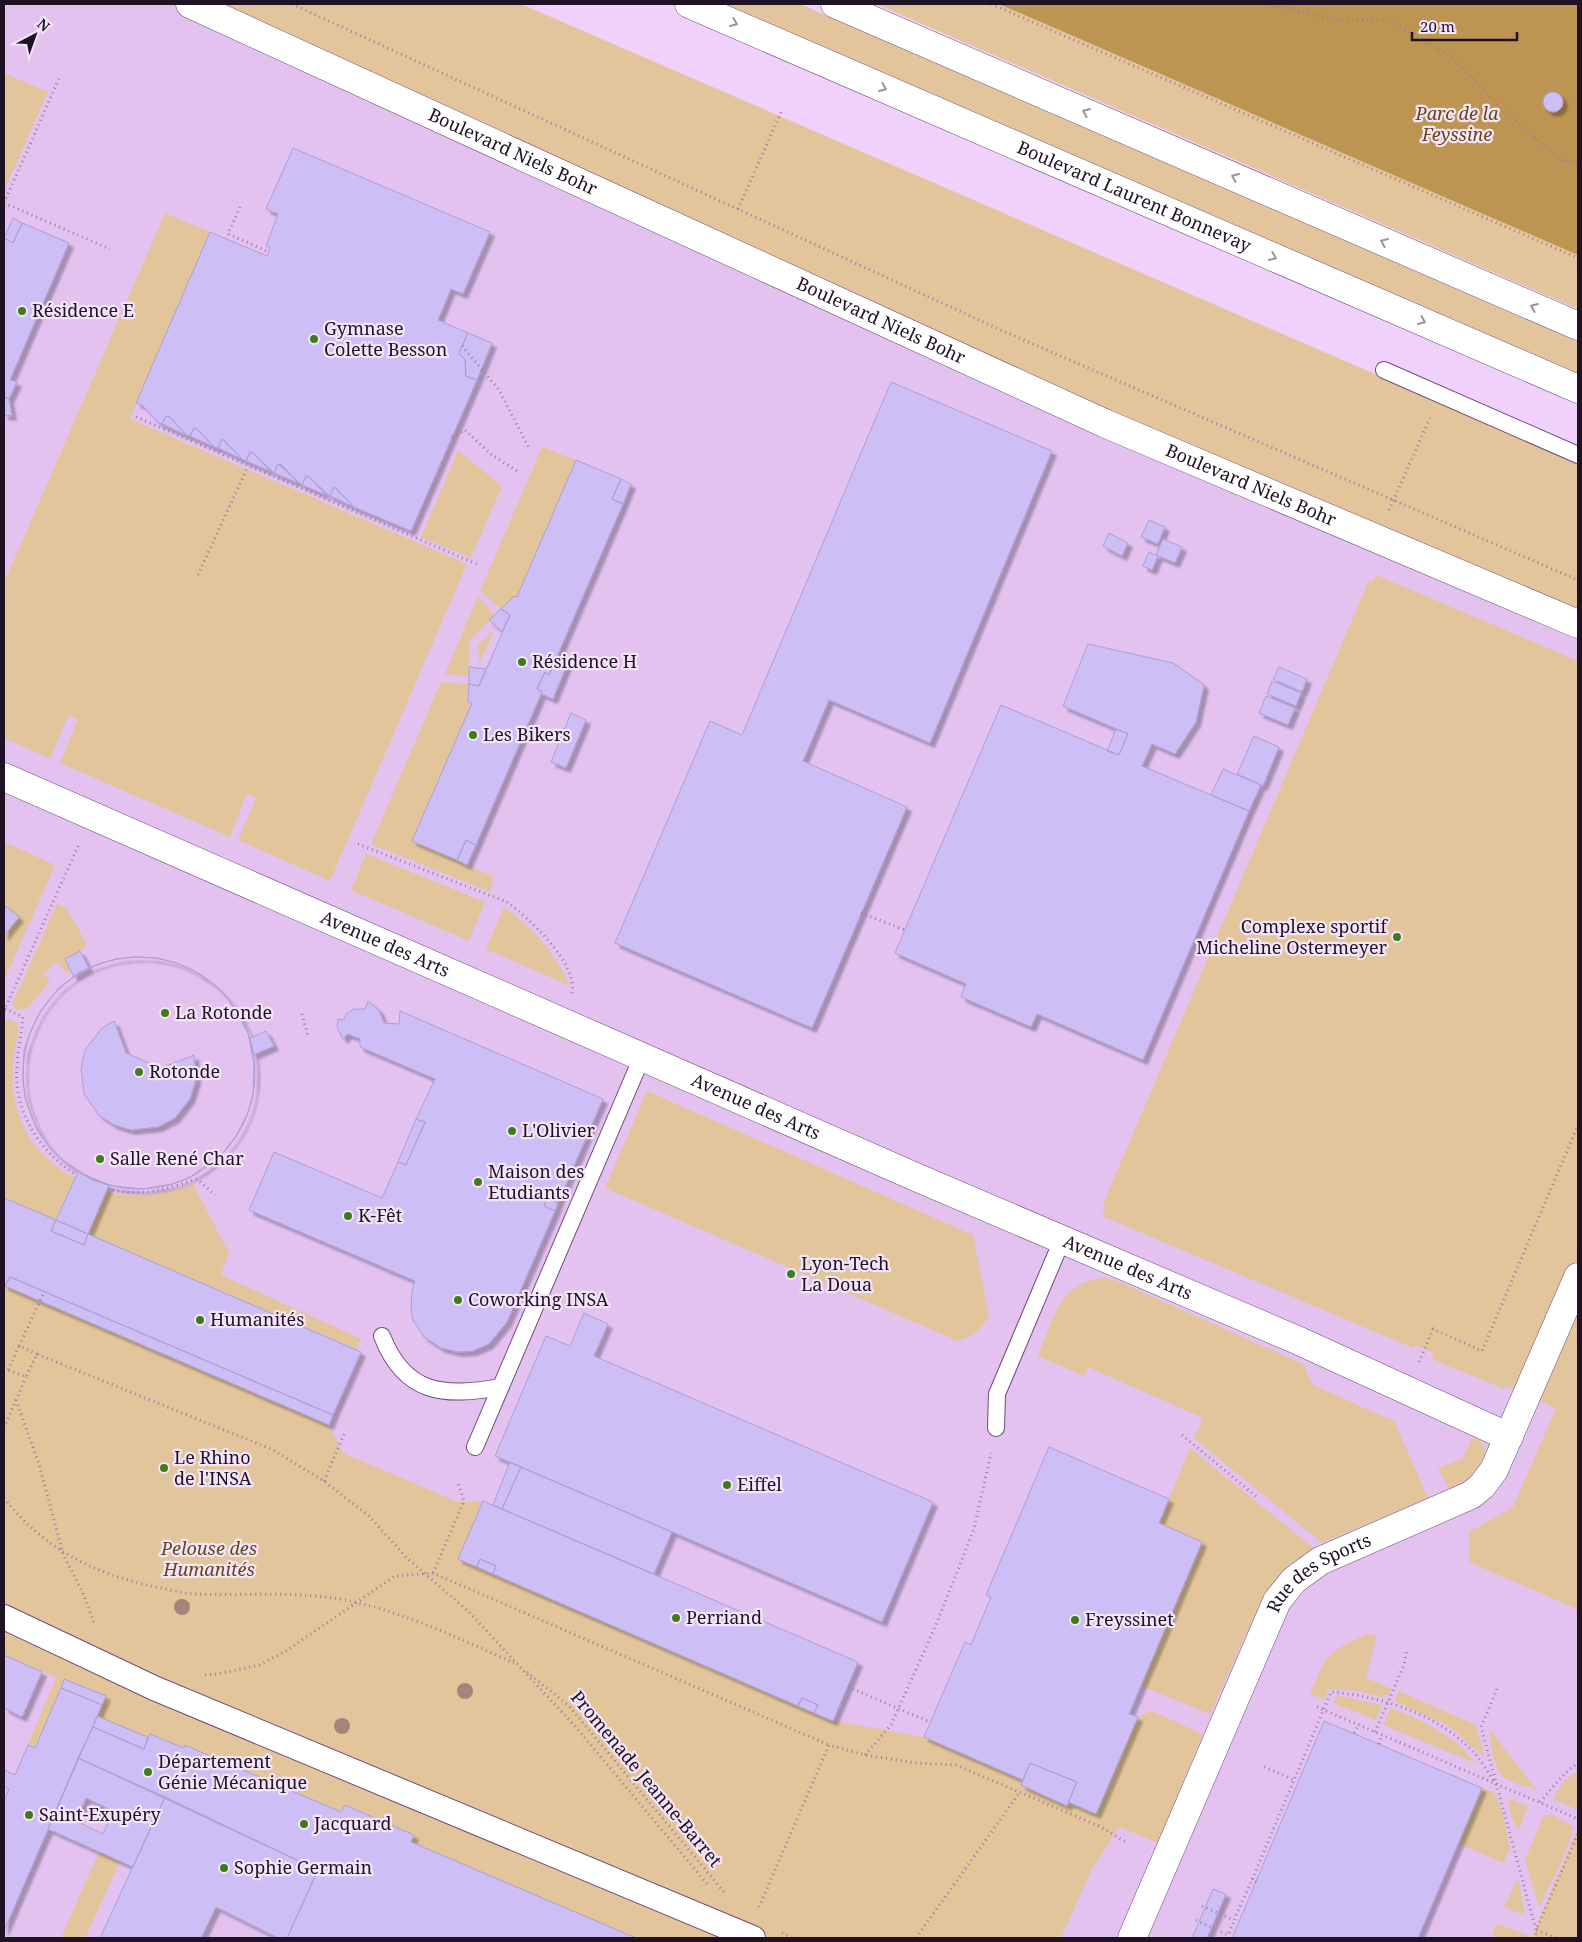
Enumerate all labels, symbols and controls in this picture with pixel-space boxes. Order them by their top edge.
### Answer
north arrow [10,10,60,60]
scale bar [1412,10,1517,42]
text: N [33,14,54,36]
text: 20 m [1420,16,1455,36]
one-way arrow [729,17,738,28]
one-way arrow [878,81,887,92]
park label: Parc de la Feyssine [1415,101,1499,146]
street label: Boulevard Niels Bohr [425,102,602,200]
one-way arrow [1083,108,1091,118]
street label: Boulevard Laurent Bonnevay [1014,135,1256,257]
one-way arrow [1232,173,1240,183]
one-way arrow [1380,238,1389,249]
one-way arrow [1268,250,1277,261]
street label: Boulevard Niels Bohr [793,271,970,369]
place label: Résidence E [32,298,134,322]
one-way arrow [1530,302,1538,312]
marker: Résidence E [16,305,28,317]
one-way arrow [1417,315,1426,326]
place label: Gymnase Colette Besson [324,316,448,361]
marker: Gymnase Colette Besson [308,333,320,345]
street label: Boulevard Niels Bohr [1162,438,1341,531]
place label: Résidence H [532,649,637,673]
marker: Résidence H [516,656,528,668]
place label: Les Bikers [483,722,571,746]
marker: Les Bikers [467,729,479,741]
street label: Avenue des Arts [317,904,453,982]
place label: Complexe sportif Micheline Ostermeyer [1196,914,1388,959]
marker: Complexe sportif Micheline Ostermeyer [1391,931,1403,943]
place label: La Rotonde [175,1000,272,1024]
marker: La Rotonde [159,1007,171,1019]
place label: Rotonde [149,1059,220,1083]
marker: Rotonde [133,1066,145,1078]
street label: Avenue des Arts [688,1067,824,1145]
place label: L'Olivier [522,1118,596,1142]
marker: L'Olivier [506,1125,518,1137]
place label: Salle René Char [110,1146,244,1170]
marker: Salle René Char [94,1153,106,1165]
place label: Maison des Etudiants [488,1159,584,1204]
marker: Maison des Etudiants [472,1176,484,1188]
place label: K-Fêt [358,1203,402,1227]
marker: K-Fêt [342,1210,354,1222]
street label: Avenue des Arts [1060,1228,1196,1305]
place label: Lyon-Tech La Doua [801,1251,889,1296]
marker: Lyon-Tech La Doua [785,1268,797,1280]
place label: Coworking INSA [468,1287,609,1311]
marker: Coworking INSA [452,1294,464,1306]
place label: Humanités [210,1307,304,1331]
marker: Humanités [194,1314,206,1326]
place label: Le Rhino de l'INSA [174,1445,252,1490]
marker: Le Rhino de l'INSA [158,1462,170,1474]
place label: Eiffel [737,1472,782,1496]
marker: Eiffel [721,1479,733,1491]
street label: Rue des Sports [1261,1527,1374,1616]
park label: Pelouse des Humanités [160,1536,257,1581]
place label: Perriand [686,1605,762,1629]
place label: Freyssinet [1085,1607,1173,1631]
marker: Perriand [670,1612,682,1624]
marker: Freyssinet [1069,1614,1081,1626]
street label: Promenade Jeanne-Barret [566,1685,728,1871]
place label: Département Génie Mécanique [158,1749,307,1794]
marker: Département Génie Mécanique [142,1766,154,1778]
place label: Saint-Exupéry [39,1802,161,1826]
marker: Saint-Exupéry [23,1809,35,1821]
place label: Jacquard [313,1811,392,1835]
marker: Jacquard [298,1818,310,1830]
place label: Sophie Germain [234,1855,373,1879]
marker: Sophie Germain [218,1862,230,1874]

